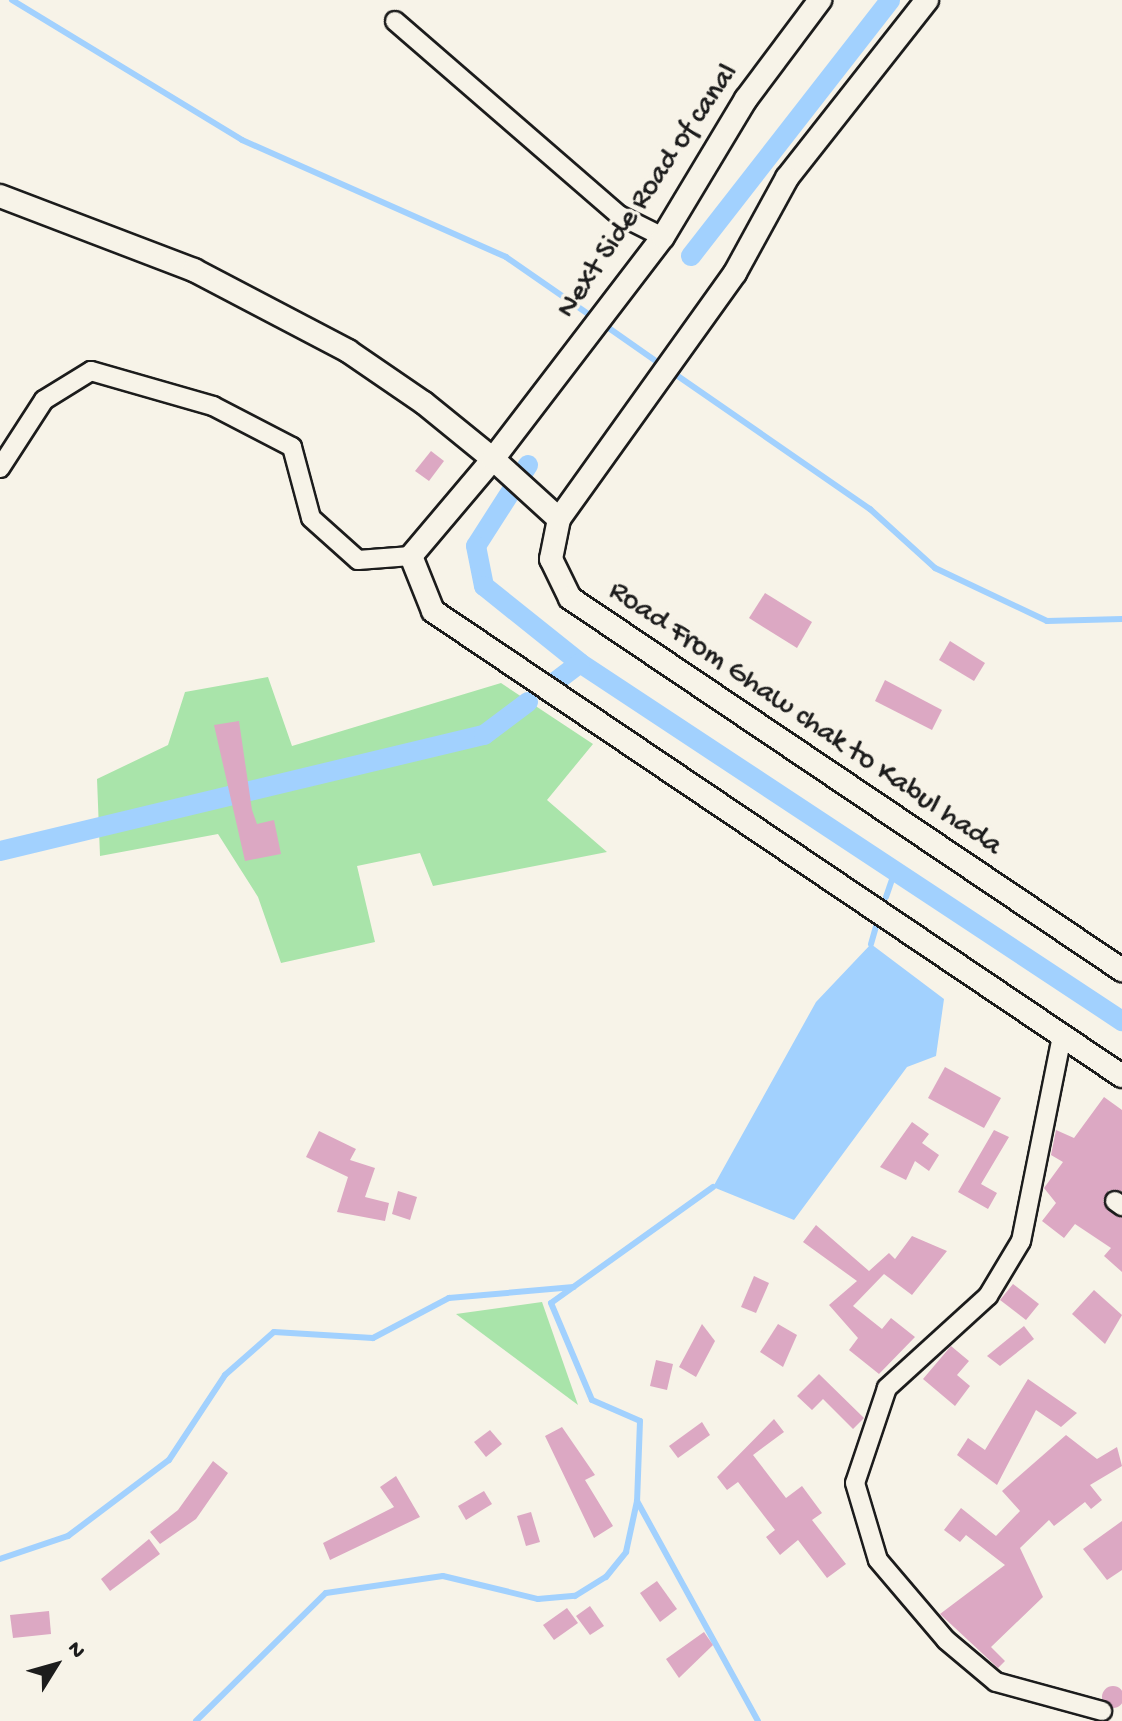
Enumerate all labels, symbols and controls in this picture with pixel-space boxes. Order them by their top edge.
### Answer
street label: Next Side Road of canal [550,58,748,326]
street label: Road From Ghaw chak to Kabul hada [600,575,1008,865]
north arrow [16,1625,96,1705]
text: N [60,1637,90,1664]

